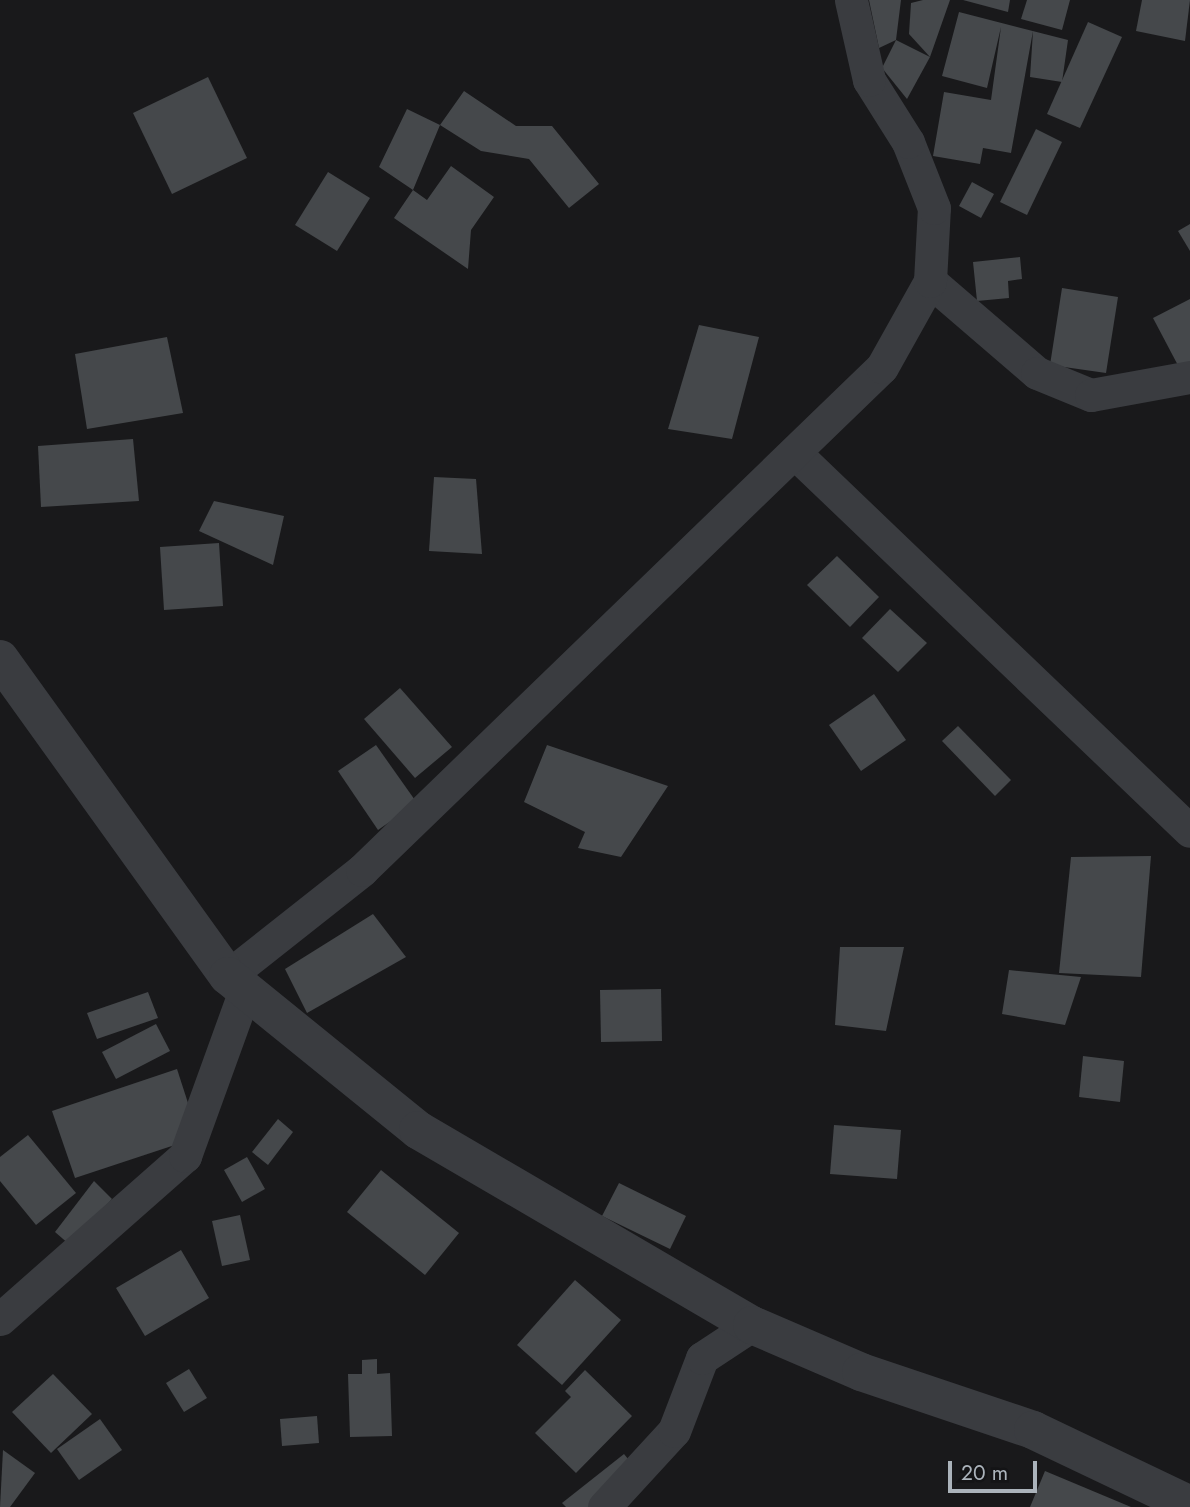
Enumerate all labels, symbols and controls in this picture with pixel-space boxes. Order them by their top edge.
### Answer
scale bar [952,1448,1041,1492]
text: 20 m [961,1458,1008,1488]

